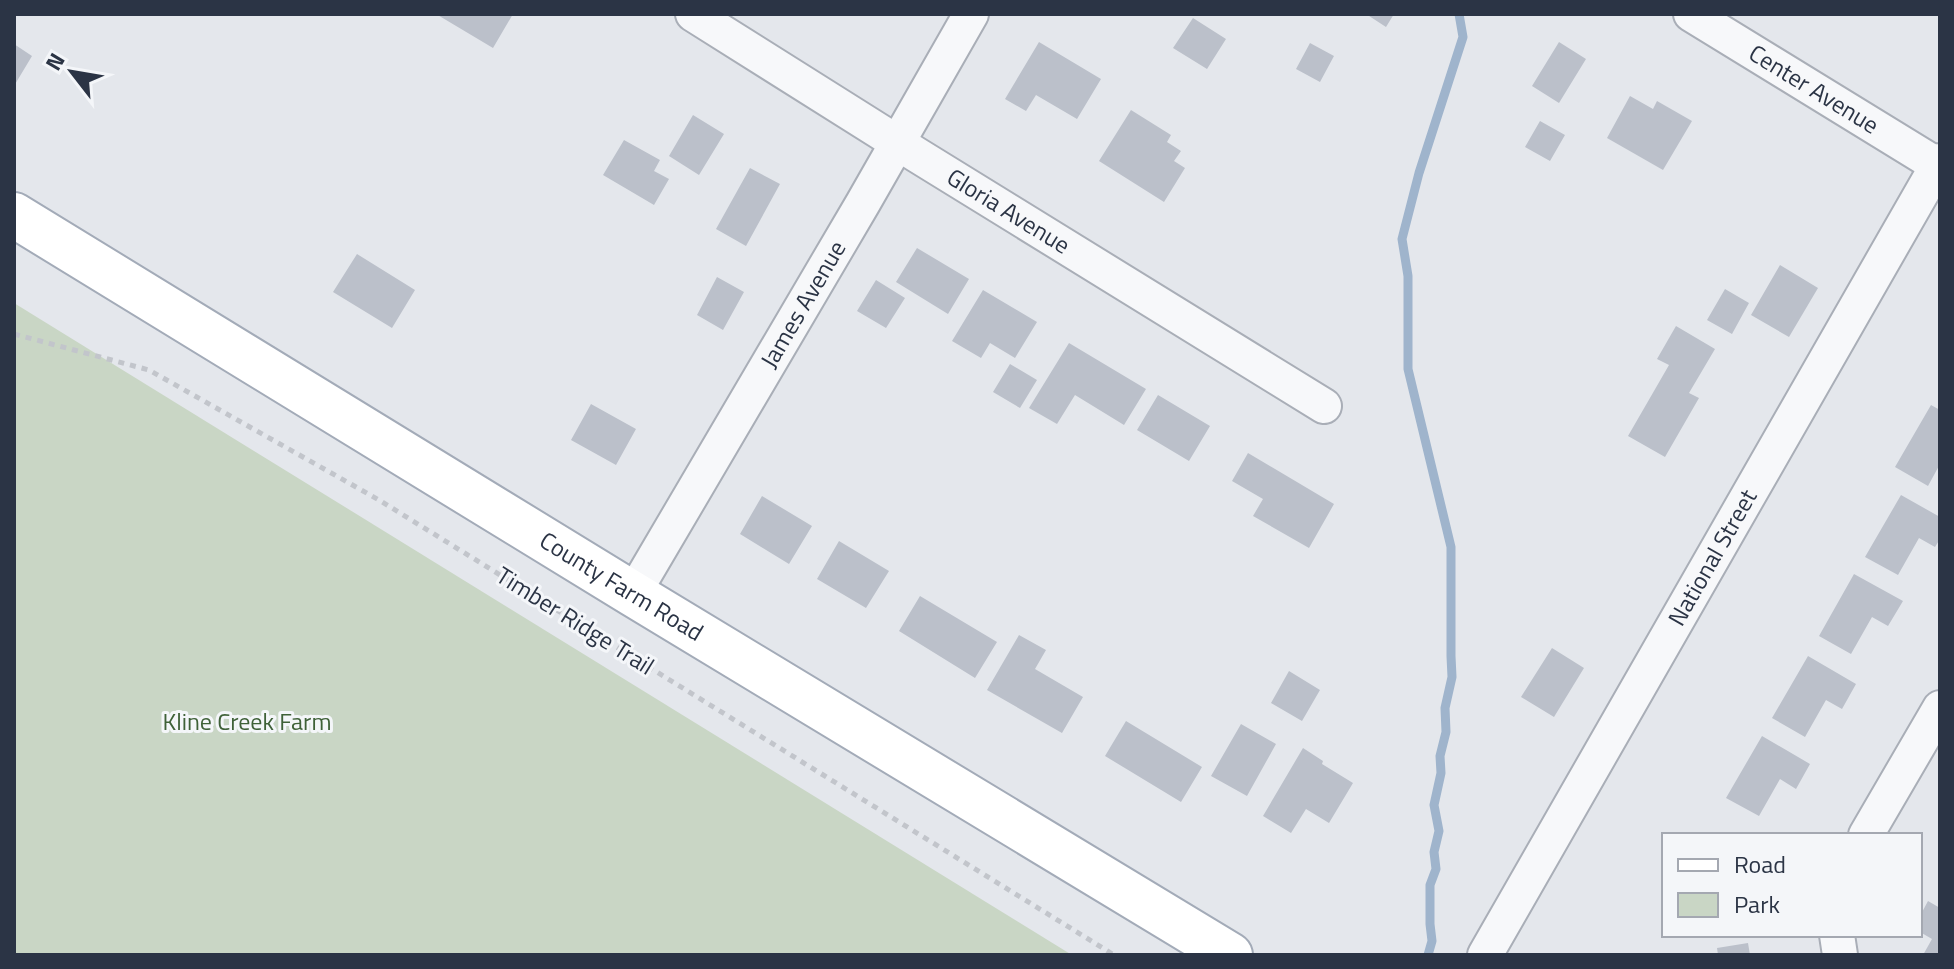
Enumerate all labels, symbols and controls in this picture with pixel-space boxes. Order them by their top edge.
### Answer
north arrow [32,32,112,112]
street label: Center Avenue [1742,35,1886,142]
text: N [36,46,73,77]
street label: Gloria Avenue [940,159,1077,262]
street label: James Avenue [751,233,854,375]
street label: National Street [1658,482,1766,632]
street label: County Farm Road [533,522,711,650]
street label: Timber Ridge Trail [489,557,662,683]
park label: Kline Creek Farm [162,703,332,739]
legend [1662,833,1922,937]
text: Road [1734,846,1786,882]
text: Park [1734,886,1780,922]

